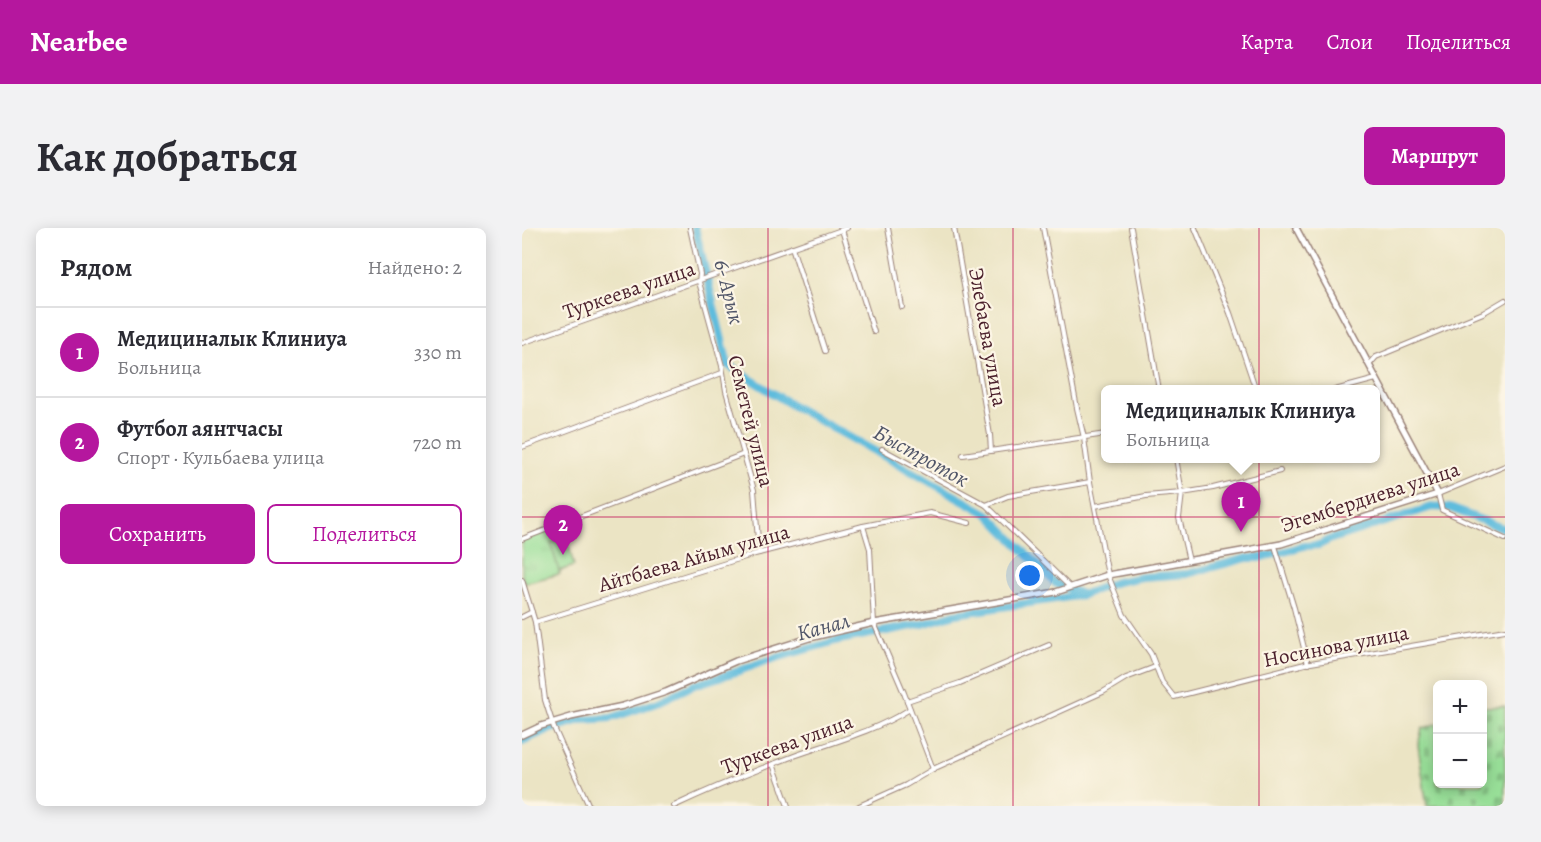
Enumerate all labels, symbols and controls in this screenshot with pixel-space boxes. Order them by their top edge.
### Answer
text: Nearbee [30,23,128,61]
text: Карта [1240,28,1293,56]
text: Слои [1326,28,1373,56]
text: Поделиться [1406,28,1511,56]
button: Маршрут [1364,127,1505,185]
text: Как добраться [36,128,298,185]
text: Рядом [60,250,132,285]
text: Найдено: 2 [367,254,462,281]
street label: Туркеева улица [559,254,699,326]
water label: 6- Арык [707,257,751,327]
street label: Элебаева улица [962,265,1014,409]
text: Медициналык Клиниуа [117,324,347,354]
text: 1 [76,339,83,366]
text: 330 m [414,339,462,366]
street label: Семетей улица [721,352,781,490]
text: Больница [117,354,201,381]
popup [1101,385,1380,463]
text: Медициналык Клиниуа [1125,396,1356,426]
text: Футбол аянтчасы [117,414,283,444]
water label: Быстроток [868,418,974,495]
text: Больница [1125,426,1210,453]
text: 2 [75,429,84,456]
text: 720 m [413,429,462,456]
text: Спорт · Кульбаева улица [117,444,324,471]
street label: Эгембердиева улица [1277,455,1463,539]
pin: 1 [1222,482,1260,532]
button: Сохранить [60,504,255,564]
button: Поделиться [267,504,462,564]
pin: 2 [544,506,582,555]
street label: Айтбаева Айым улица [594,517,793,599]
your location [1015,561,1044,590]
water label: Канал [793,605,853,648]
street label: Носинова улица [1261,618,1411,674]
map controls [1433,680,1487,788]
button: + [1433,680,1487,734]
street label: Туркеева улица [717,707,857,781]
button: − [1433,734,1487,788]

